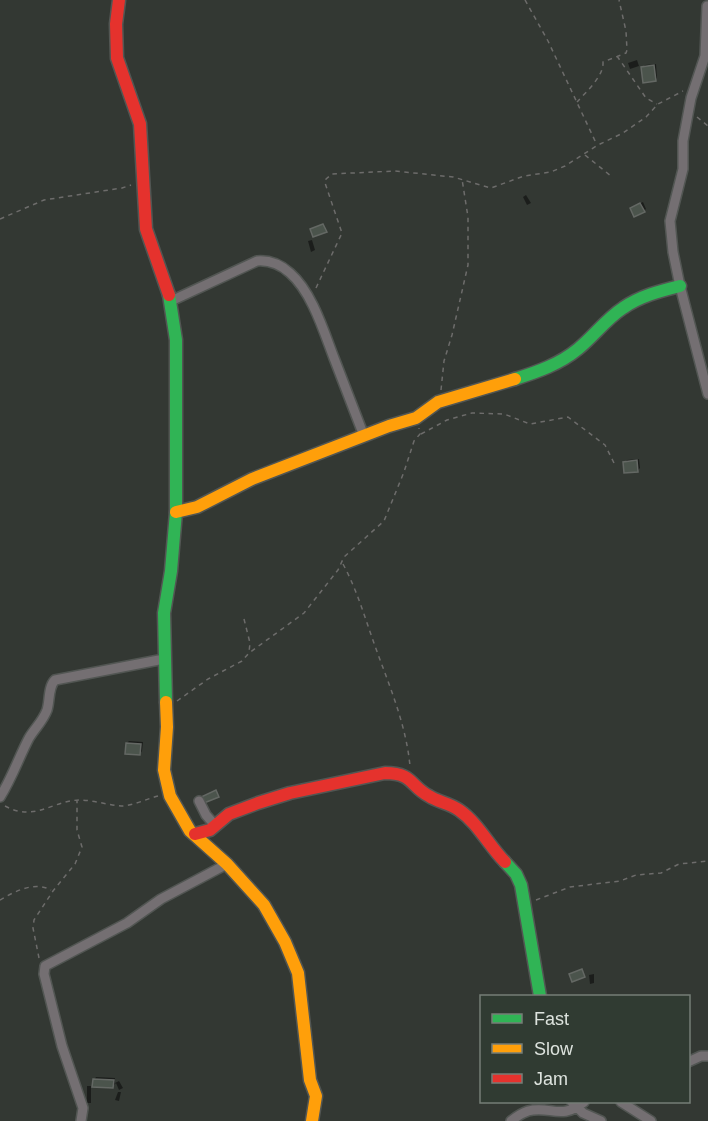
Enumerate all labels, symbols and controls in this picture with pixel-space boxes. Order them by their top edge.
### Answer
legend [480,995,690,1103]
text: Fast [534,1009,569,1029]
text: Slow [534,1039,574,1059]
text: Jam [534,1069,568,1089]

